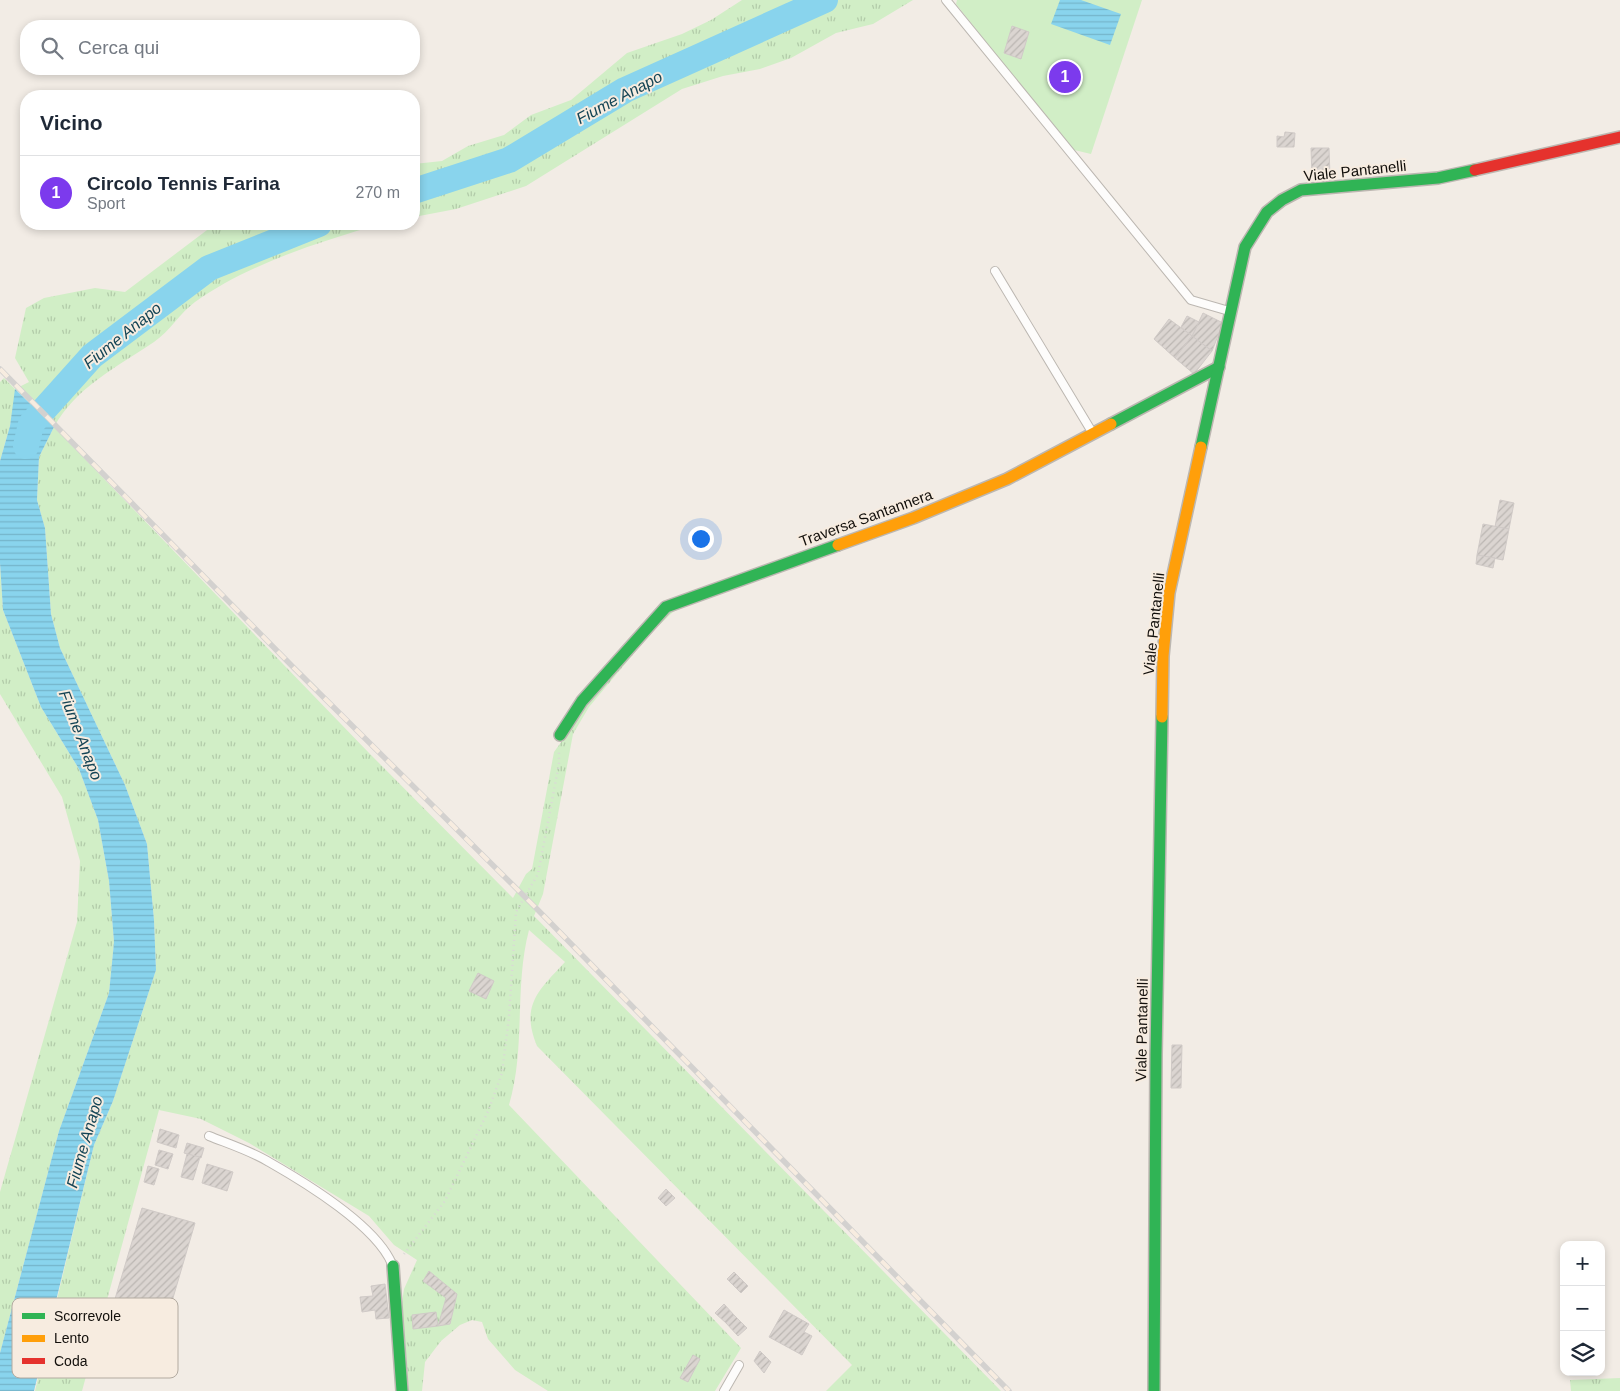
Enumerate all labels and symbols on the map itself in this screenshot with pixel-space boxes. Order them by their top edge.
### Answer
pin: 1 [1049,58,1081,96]
water label: Fiume Anapo [573,68,665,127]
street label: Viale Pantanelli [1303,157,1407,184]
water label: Fiume Anapo [80,299,164,372]
street label: Traversa Santannera [797,485,935,550]
your location [688,526,714,552]
street label: Viale Pantanelli [1140,572,1167,676]
water label: Fiume Anapo [56,688,105,782]
street label: Viale Pantanelli [1132,978,1151,1082]
water label: Fiume Anapo [63,1094,106,1190]
legend [12,1298,178,1378]
text: Scorrevole [54,1308,121,1324]
text: Lento [54,1330,89,1346]
text: Coda [54,1353,88,1369]

